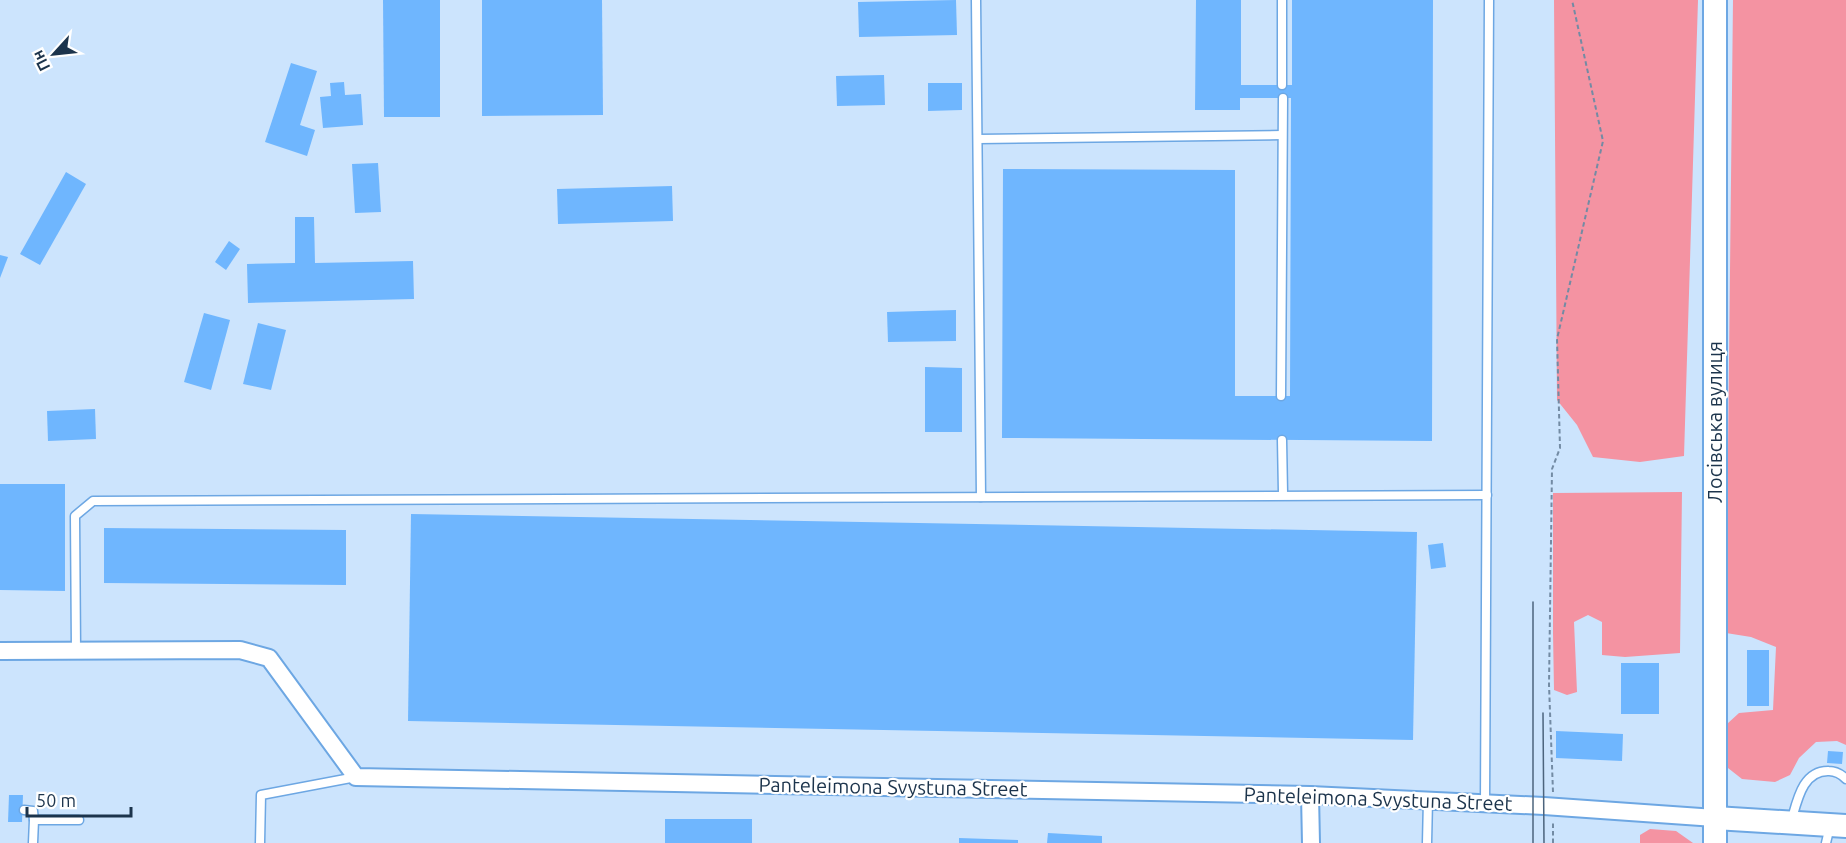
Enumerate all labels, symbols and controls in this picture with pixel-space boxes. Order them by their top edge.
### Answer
north arrow [24,24,84,84]
text: Пн [28,47,53,74]
street label: Лосівська вулиця [1703,341,1726,503]
street label: Panteleimona Svystuna Street [758,773,1028,800]
scale bar [27,780,130,818]
street label: Panteleimona Svystuna Street [1243,782,1513,815]
text: 50 m [36,790,76,810]

